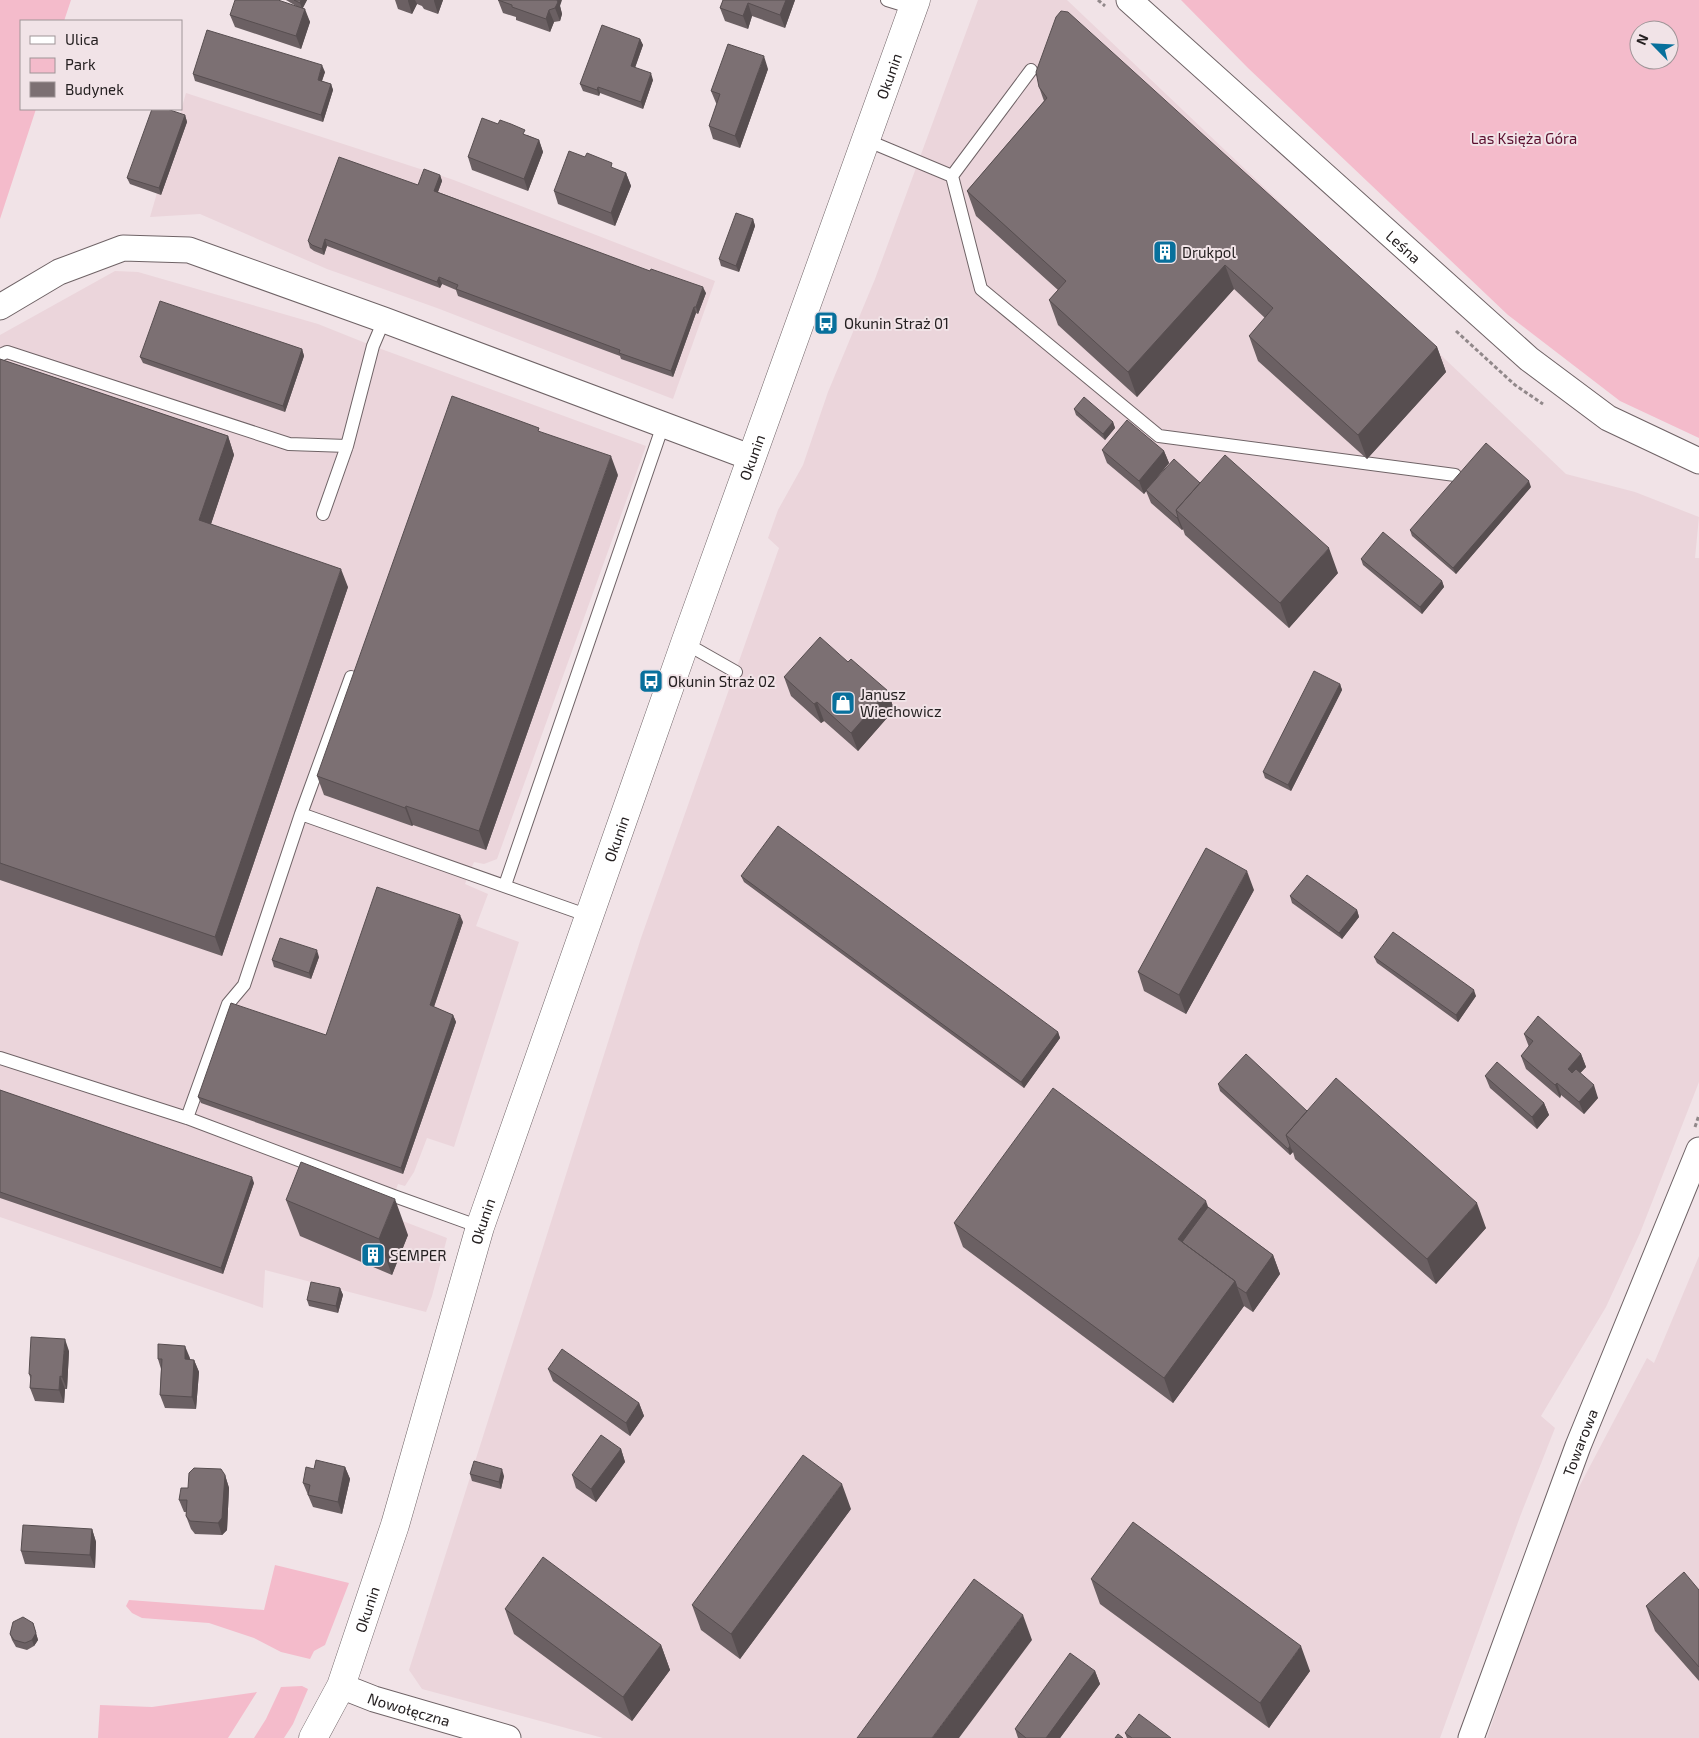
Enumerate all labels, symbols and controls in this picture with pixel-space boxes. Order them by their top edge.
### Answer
legend [20,20,182,110]
north arrow [1629,20,1679,70]
text: Ulica [65,30,99,48]
text: N [1632,31,1651,48]
street label: Okunin [872,51,905,102]
text: Park [65,55,96,73]
text: Budynek [65,80,124,98]
park label: Las Księża Góra [1471,129,1577,147]
street label: Leśna [1383,226,1425,267]
building icon: Drukpol [1152,239,1178,265]
place label: Drukpol [1182,243,1236,261]
bus stop icon: Okunin Straż 01 [813,310,839,336]
place label: Okunin Straż 01 [844,314,949,332]
street label: Okunin [735,432,768,483]
bus stop icon: Okunin Straż 02 [638,668,664,694]
place label: Okunin Straż 02 [668,672,775,690]
place label: Janusz Wiechowicz [860,685,942,720]
shop icon: Janusz Wiechowicz [830,690,856,716]
street label: Okunin [600,814,633,864]
street label: Okunin [467,1196,498,1246]
building icon: SEMPER [360,1242,386,1268]
place label: SEMPER [390,1246,447,1264]
street label: Towarowa [1559,1406,1601,1479]
street label: Okunin [351,1584,383,1635]
street label: Nowołęczna [365,1688,452,1730]

